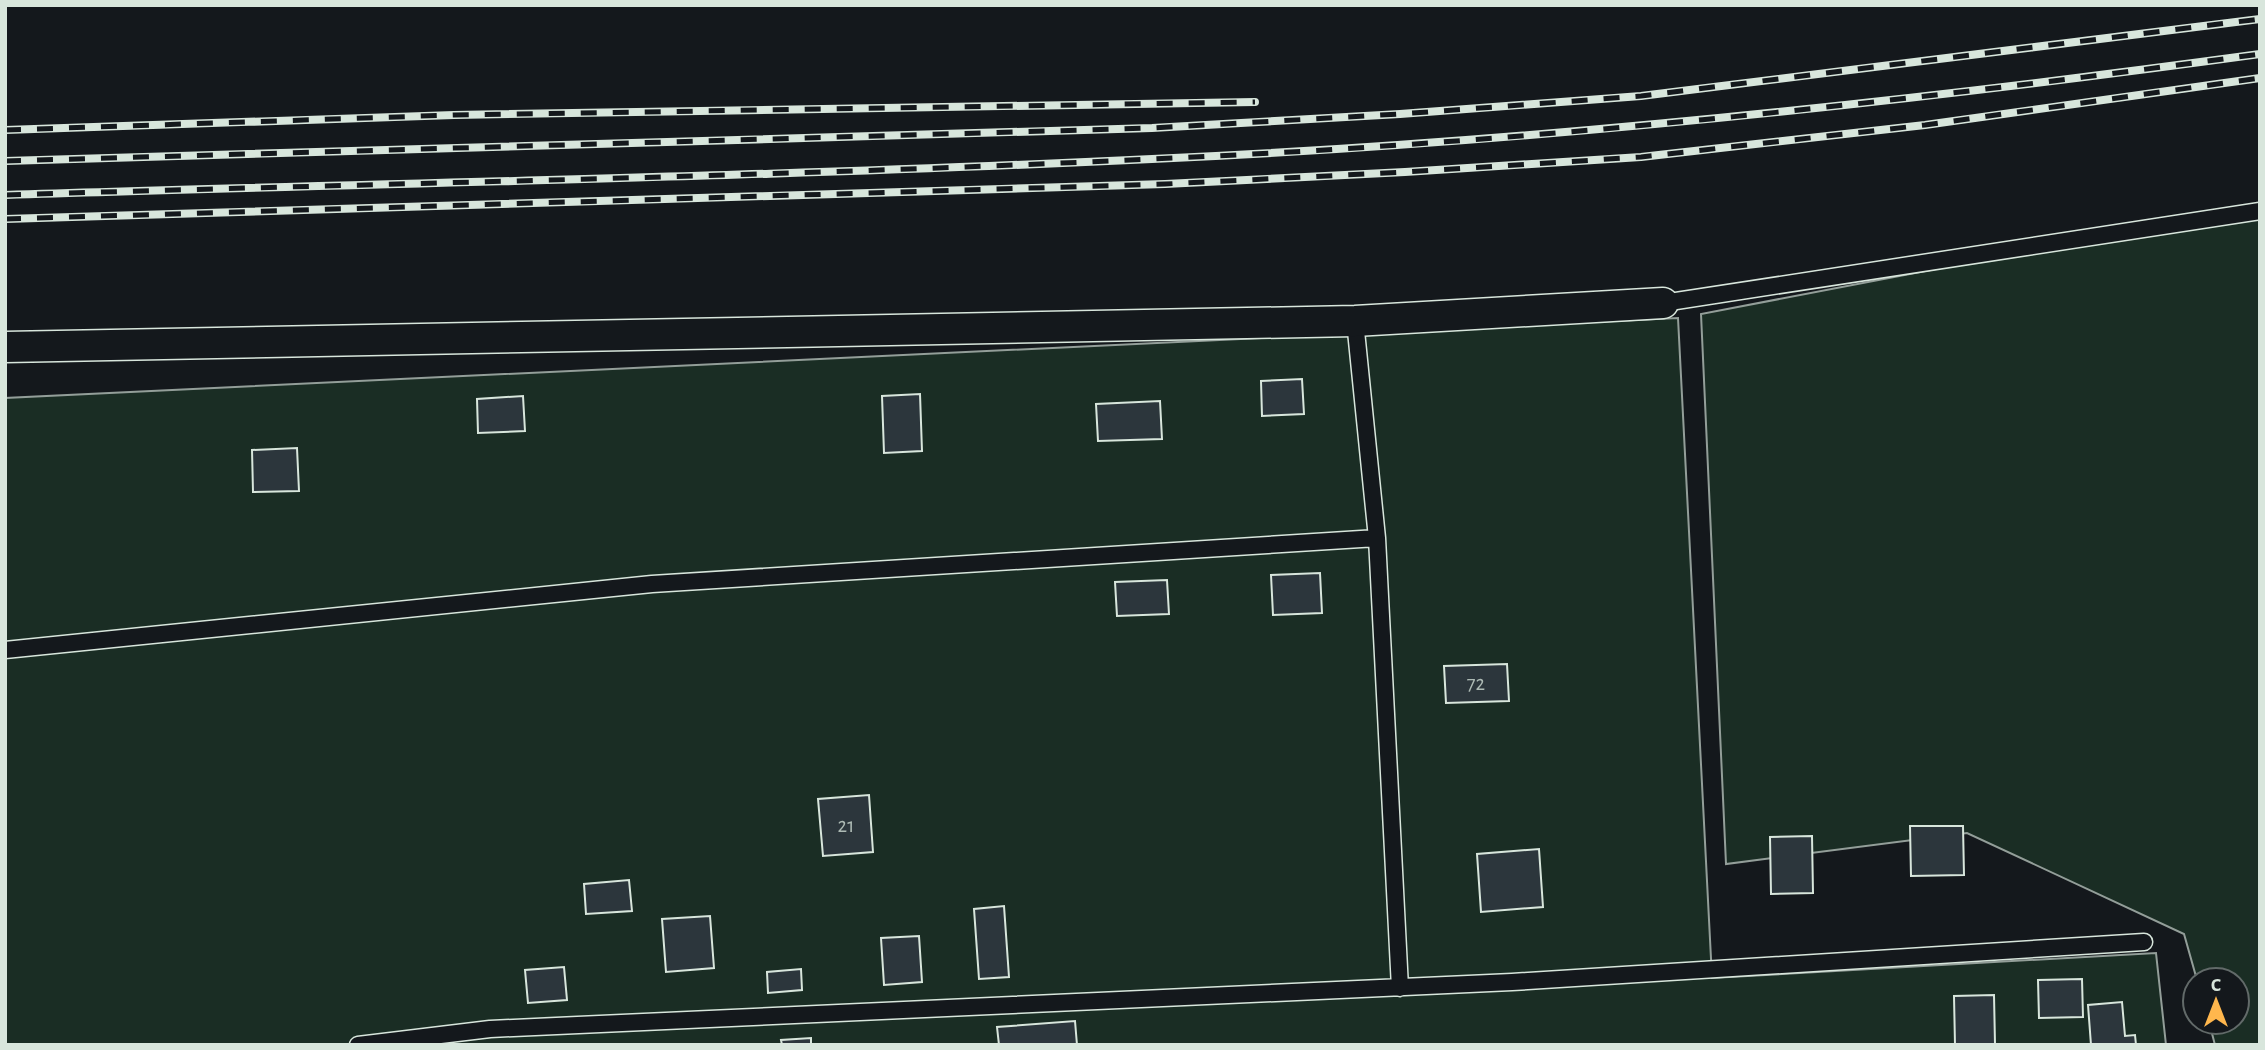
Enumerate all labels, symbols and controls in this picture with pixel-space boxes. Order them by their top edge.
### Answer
house number: 72 [1467,673,1485,694]
house number: 21 [838,815,854,836]
north arrow [2181,966,2251,1036]
text: С [2211,976,2221,995]

